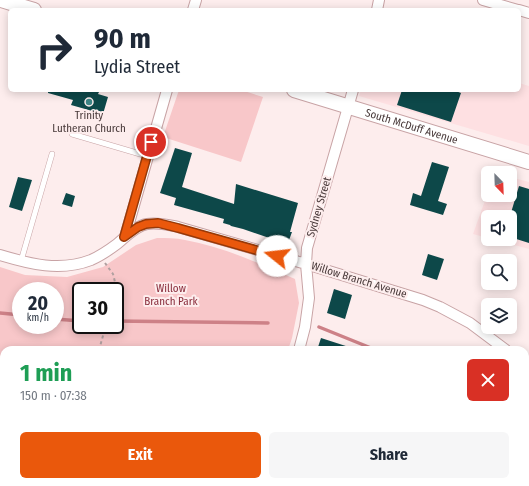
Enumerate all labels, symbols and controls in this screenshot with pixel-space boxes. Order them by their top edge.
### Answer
text: 90 m [94,22,151,55]
icon: right [28,24,80,76]
text: Lydia Street [94,56,180,78]
marker: Trinity Lutheran Church [84,97,94,107]
street label: South McDuff Avenue [364,106,460,146]
place label: Trinity Lutheran Church [52,109,126,135]
pin [134,125,168,159]
icon: arrive [140,131,162,153]
north arrow [481,166,517,202]
map controls [481,166,517,334]
street label: Sydney Street [304,175,334,239]
button: sound [481,210,517,246]
position arrow [256,235,298,277]
button: search [481,254,517,290]
street label: Willow Branch Avenue [310,259,408,301]
speed limit sign: 30 [72,282,124,334]
park label: Willow Branch Park [144,282,199,308]
text: 20 [28,291,48,315]
button: layers [481,298,517,334]
text: km/h [27,312,49,324]
text: 1 min [20,359,72,387]
button: close [467,359,509,401]
text: 150 m · 07:38 [20,388,87,403]
button: Exit [20,432,261,478]
button: Share [269,432,509,478]

